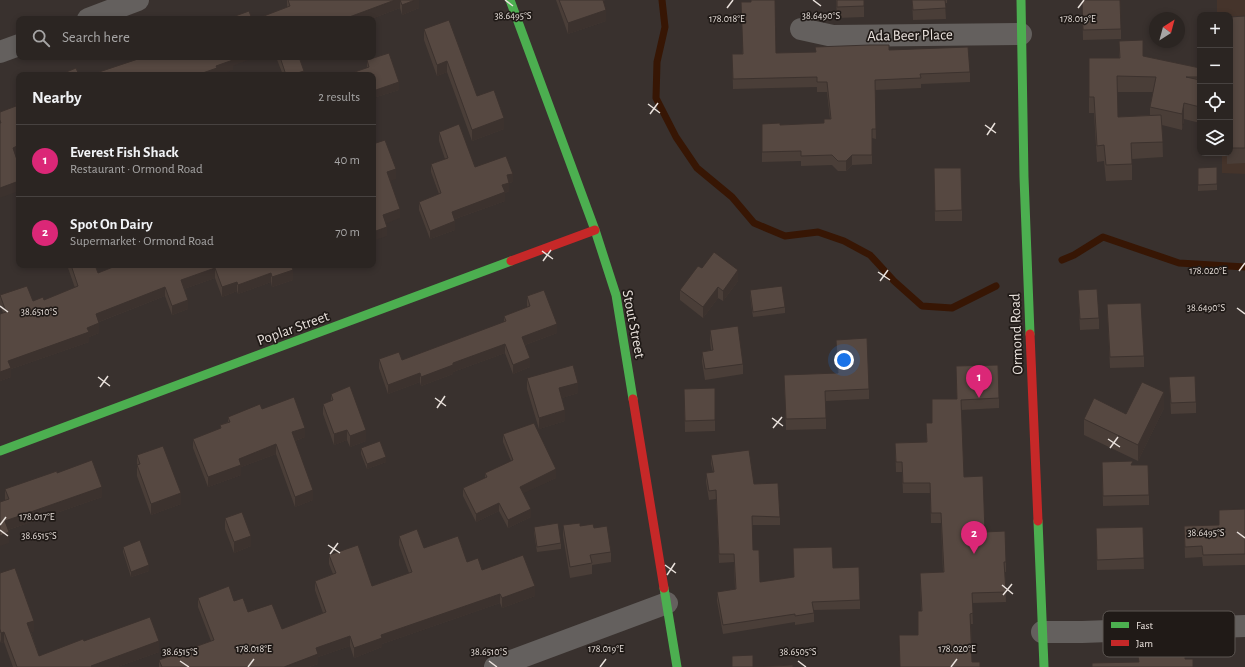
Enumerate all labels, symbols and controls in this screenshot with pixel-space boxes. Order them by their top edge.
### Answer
text: 38.6495°S [494,11,532,21]
text: 38.6490°S [802,11,840,21]
north arrow [1149,12,1185,48]
map controls [1197,12,1233,156]
button: + [1197,12,1233,48]
text: 178.018°E [709,14,745,24]
text: 178.019°E [1060,14,1096,24]
search box [16,16,376,60]
icon: search [30,27,52,49]
street label: Ada Beer Place [867,27,953,44]
text: Search here [62,30,130,45]
button: − [1197,48,1233,84]
button: locate [1197,84,1233,120]
text: Nearby [32,89,82,106]
text: 2 results [318,91,360,104]
button: layers [1197,120,1233,156]
text: Everest Fish Shack [70,145,179,160]
text: 1 [43,154,47,167]
text: 40 m [334,154,360,167]
text: Restaurant · Ormond Road [70,163,203,176]
text: Spot On Dairy [70,217,153,232]
text: 2 [42,226,48,239]
text: 70 m [335,226,360,239]
text: Supermarket · Ormond Road [70,235,214,248]
text: 178.020°E [1189,266,1227,276]
street label: Stout Street [620,289,648,360]
street label: Ormond Road [1008,293,1025,375]
text: 38.6490°S [1187,303,1225,313]
text: 38.6510°S [21,307,57,317]
street label: Poplar Street [255,308,331,348]
your location [834,350,854,370]
pin: 1 [966,365,992,398]
text: 178.017°E [19,512,55,522]
pin: 2 [961,521,987,554]
text: 38.6495°S [1187,528,1225,538]
text: 38.6515°S [21,531,57,541]
legend [1103,611,1235,657]
text: Fast [1136,620,1154,631]
text: Jam [1136,638,1153,649]
text: 178.018°E [236,644,272,654]
text: 178.019°E [588,644,624,654]
text: 178.020°E [938,644,976,654]
text: 38.6515°S [162,647,198,657]
text: 38.6510°S [471,647,507,657]
text: 38.6505°S [779,647,817,657]

